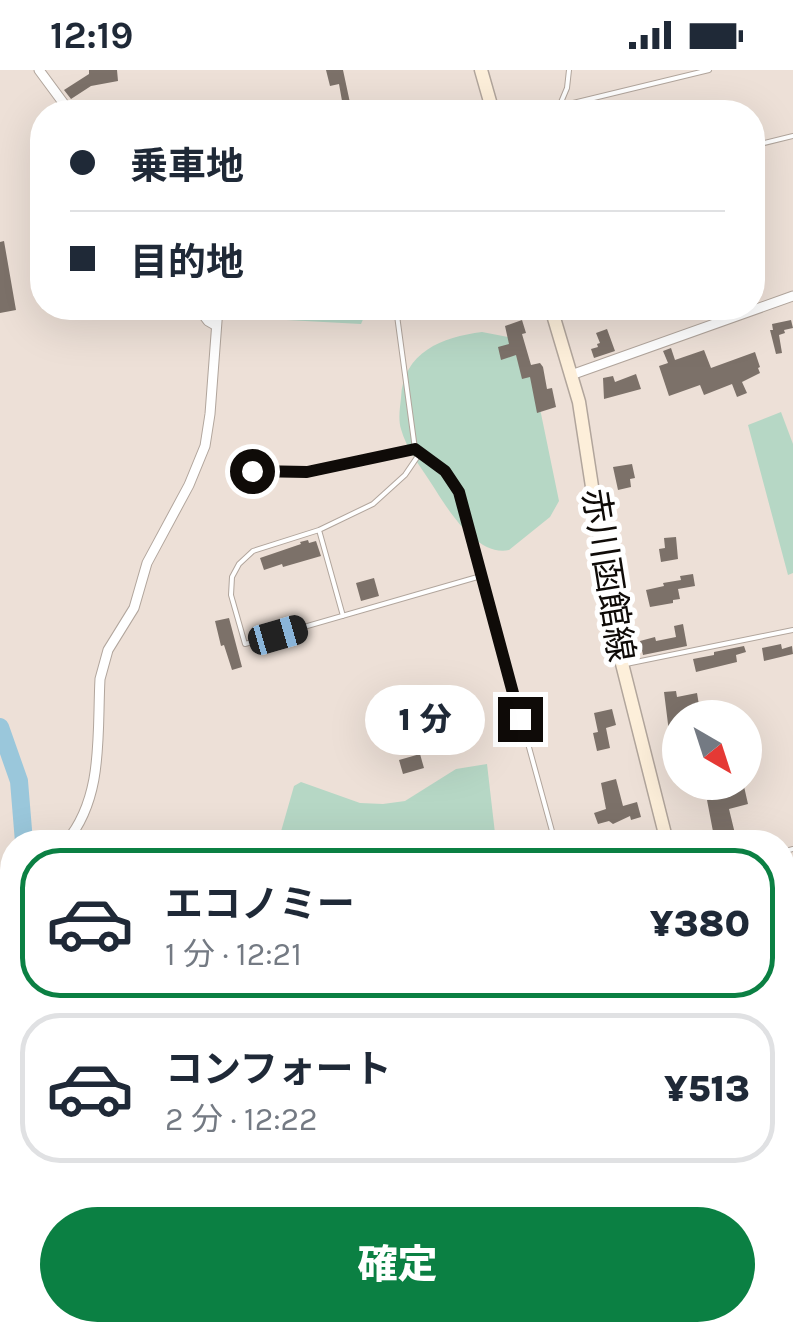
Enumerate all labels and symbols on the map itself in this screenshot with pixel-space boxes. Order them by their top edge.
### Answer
route start [230,449,275,494]
street label: 赤川函館線 [574,485,642,665]
car [245,612,311,658]
callout: 1 分 [365,684,485,754]
route end [498,697,543,742]
north arrow [662,700,762,800]

